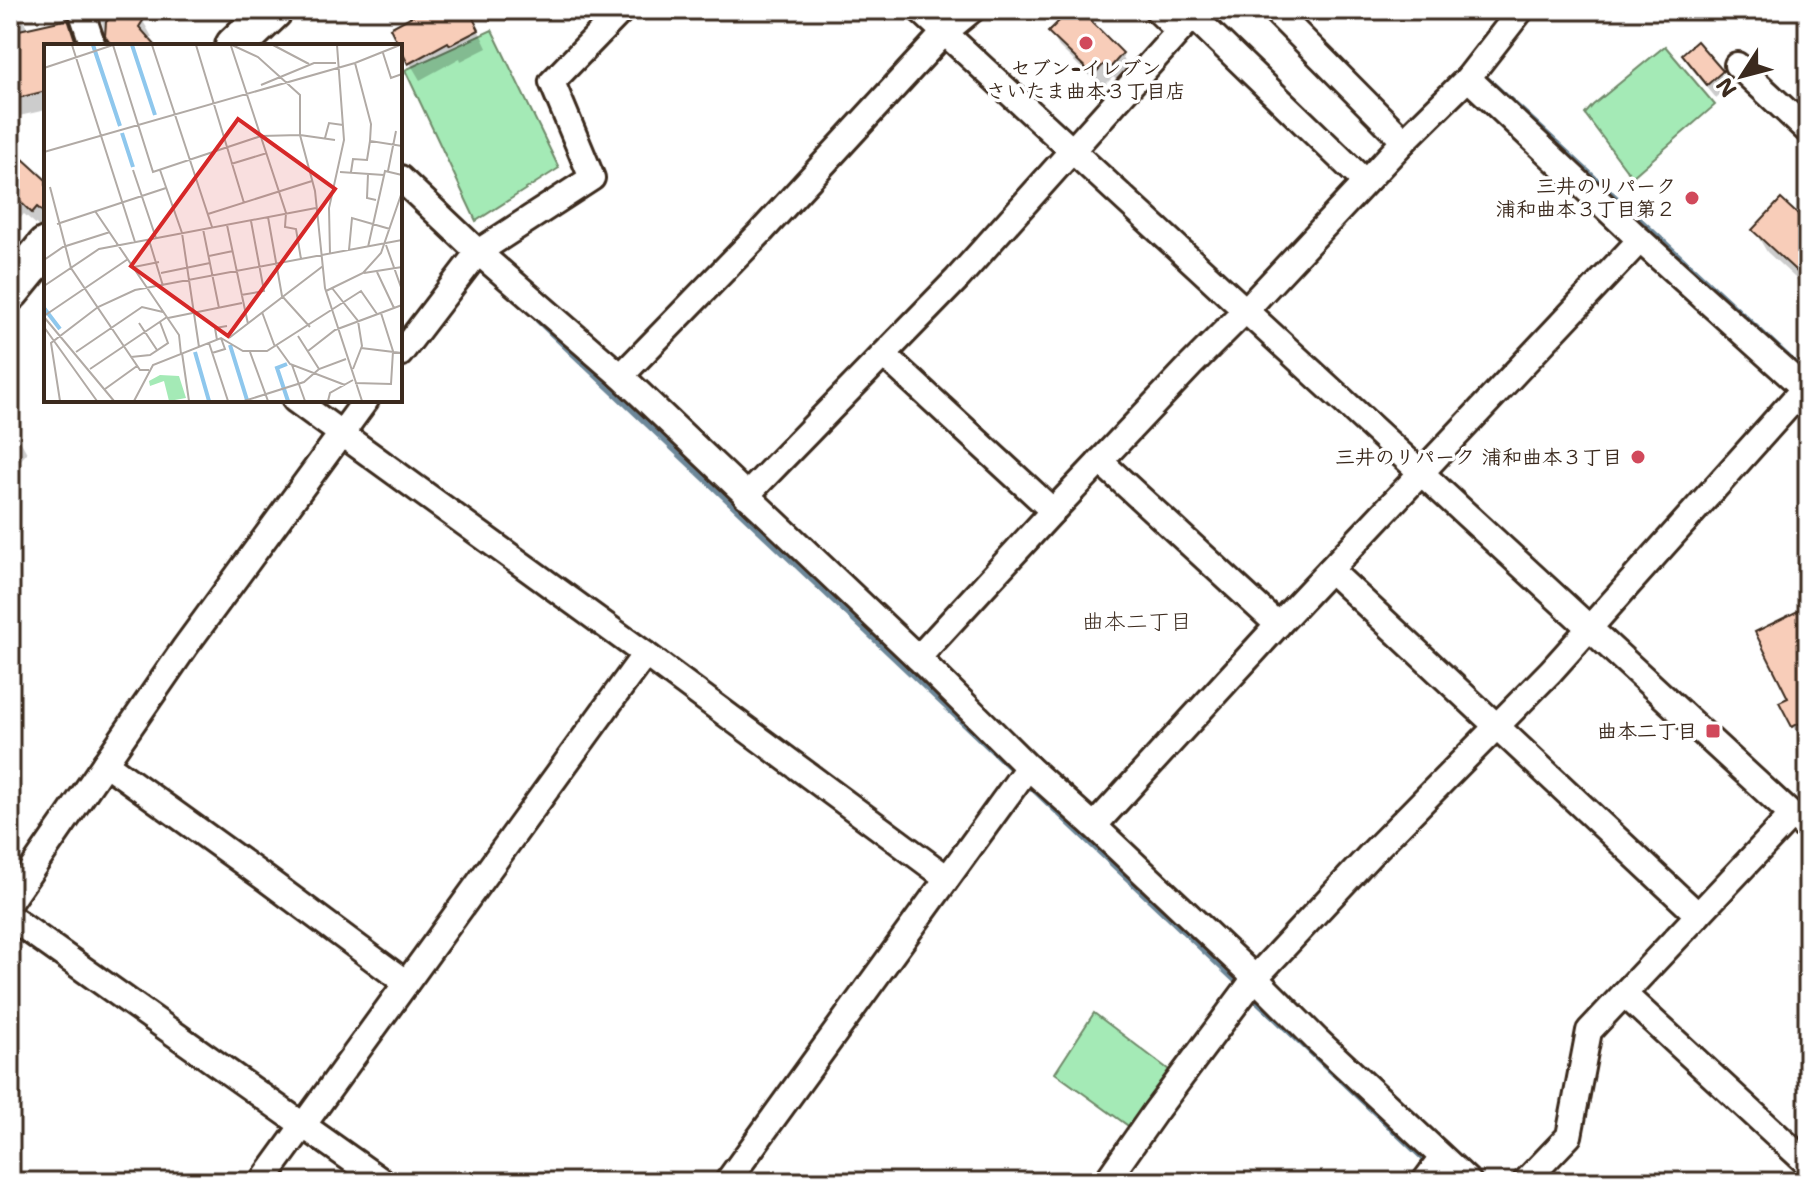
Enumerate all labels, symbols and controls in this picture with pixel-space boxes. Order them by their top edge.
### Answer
marker: セブン-イレブン さいたま曲本３丁目店 [1077,34,1095,52]
north arrow [1702,36,1782,116]
inset map [44,44,402,402]
place label: セブン-イレブン さいたま曲本３丁目店 [986,55,1186,104]
text: N [1709,72,1743,103]
place label: 三井のリパーク 浦和曲本３丁目第２ [1496,173,1676,222]
marker: 三井のリパーク 浦和曲本３丁目第２ [1683,189,1701,207]
place label: 三井のリパーク 浦和曲本３丁目 [1335,444,1622,470]
marker: 三井のリパーク 浦和曲本３丁目 [1629,448,1647,466]
district label: 曲本二丁目 [1082,607,1192,636]
place label: 曲本二丁目 [1597,718,1697,744]
marker: 曲本二丁目 [1704,722,1722,740]

